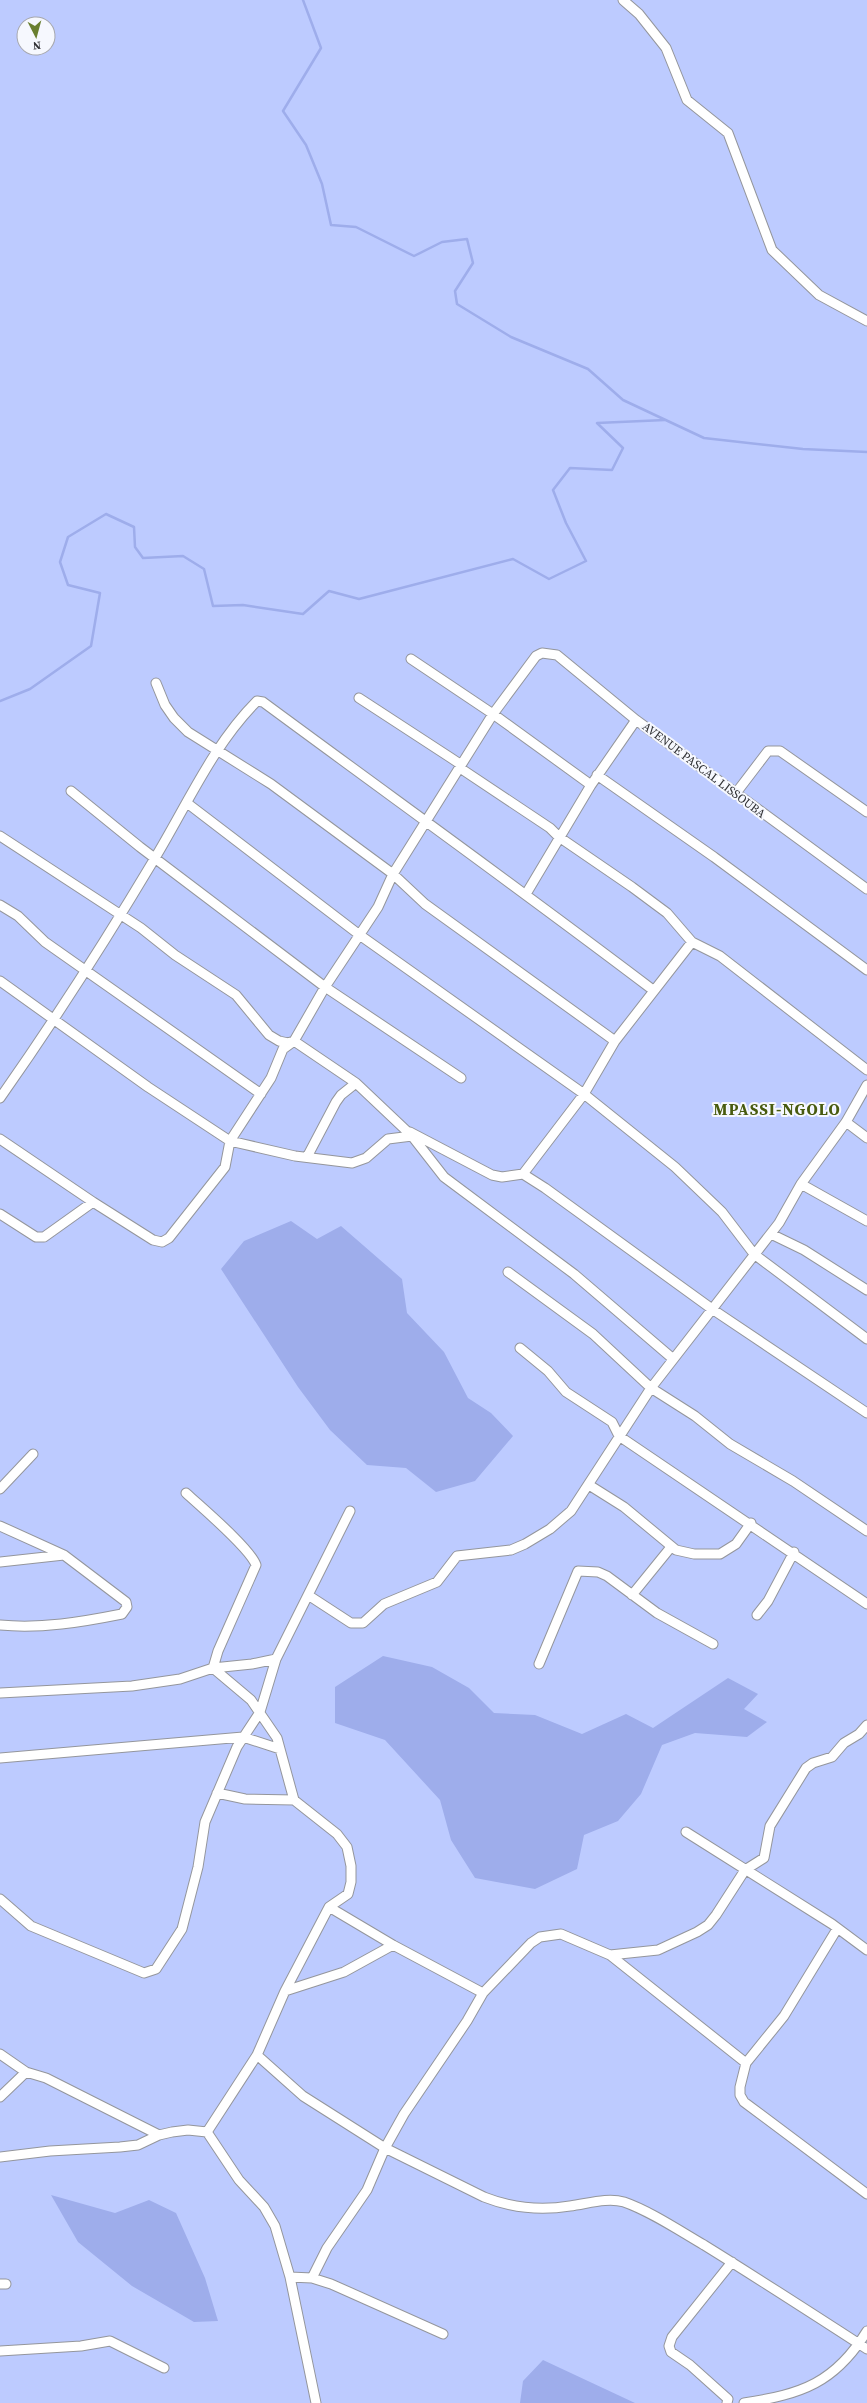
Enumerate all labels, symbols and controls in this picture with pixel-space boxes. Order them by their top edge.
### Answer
north arrow [16,16,56,56]
text: N [32,38,42,53]
street label: AVENUE PASCAL LISSOUBA [639,718,769,822]
district label: MPASSI-NGOLO [713,1098,841,1120]

